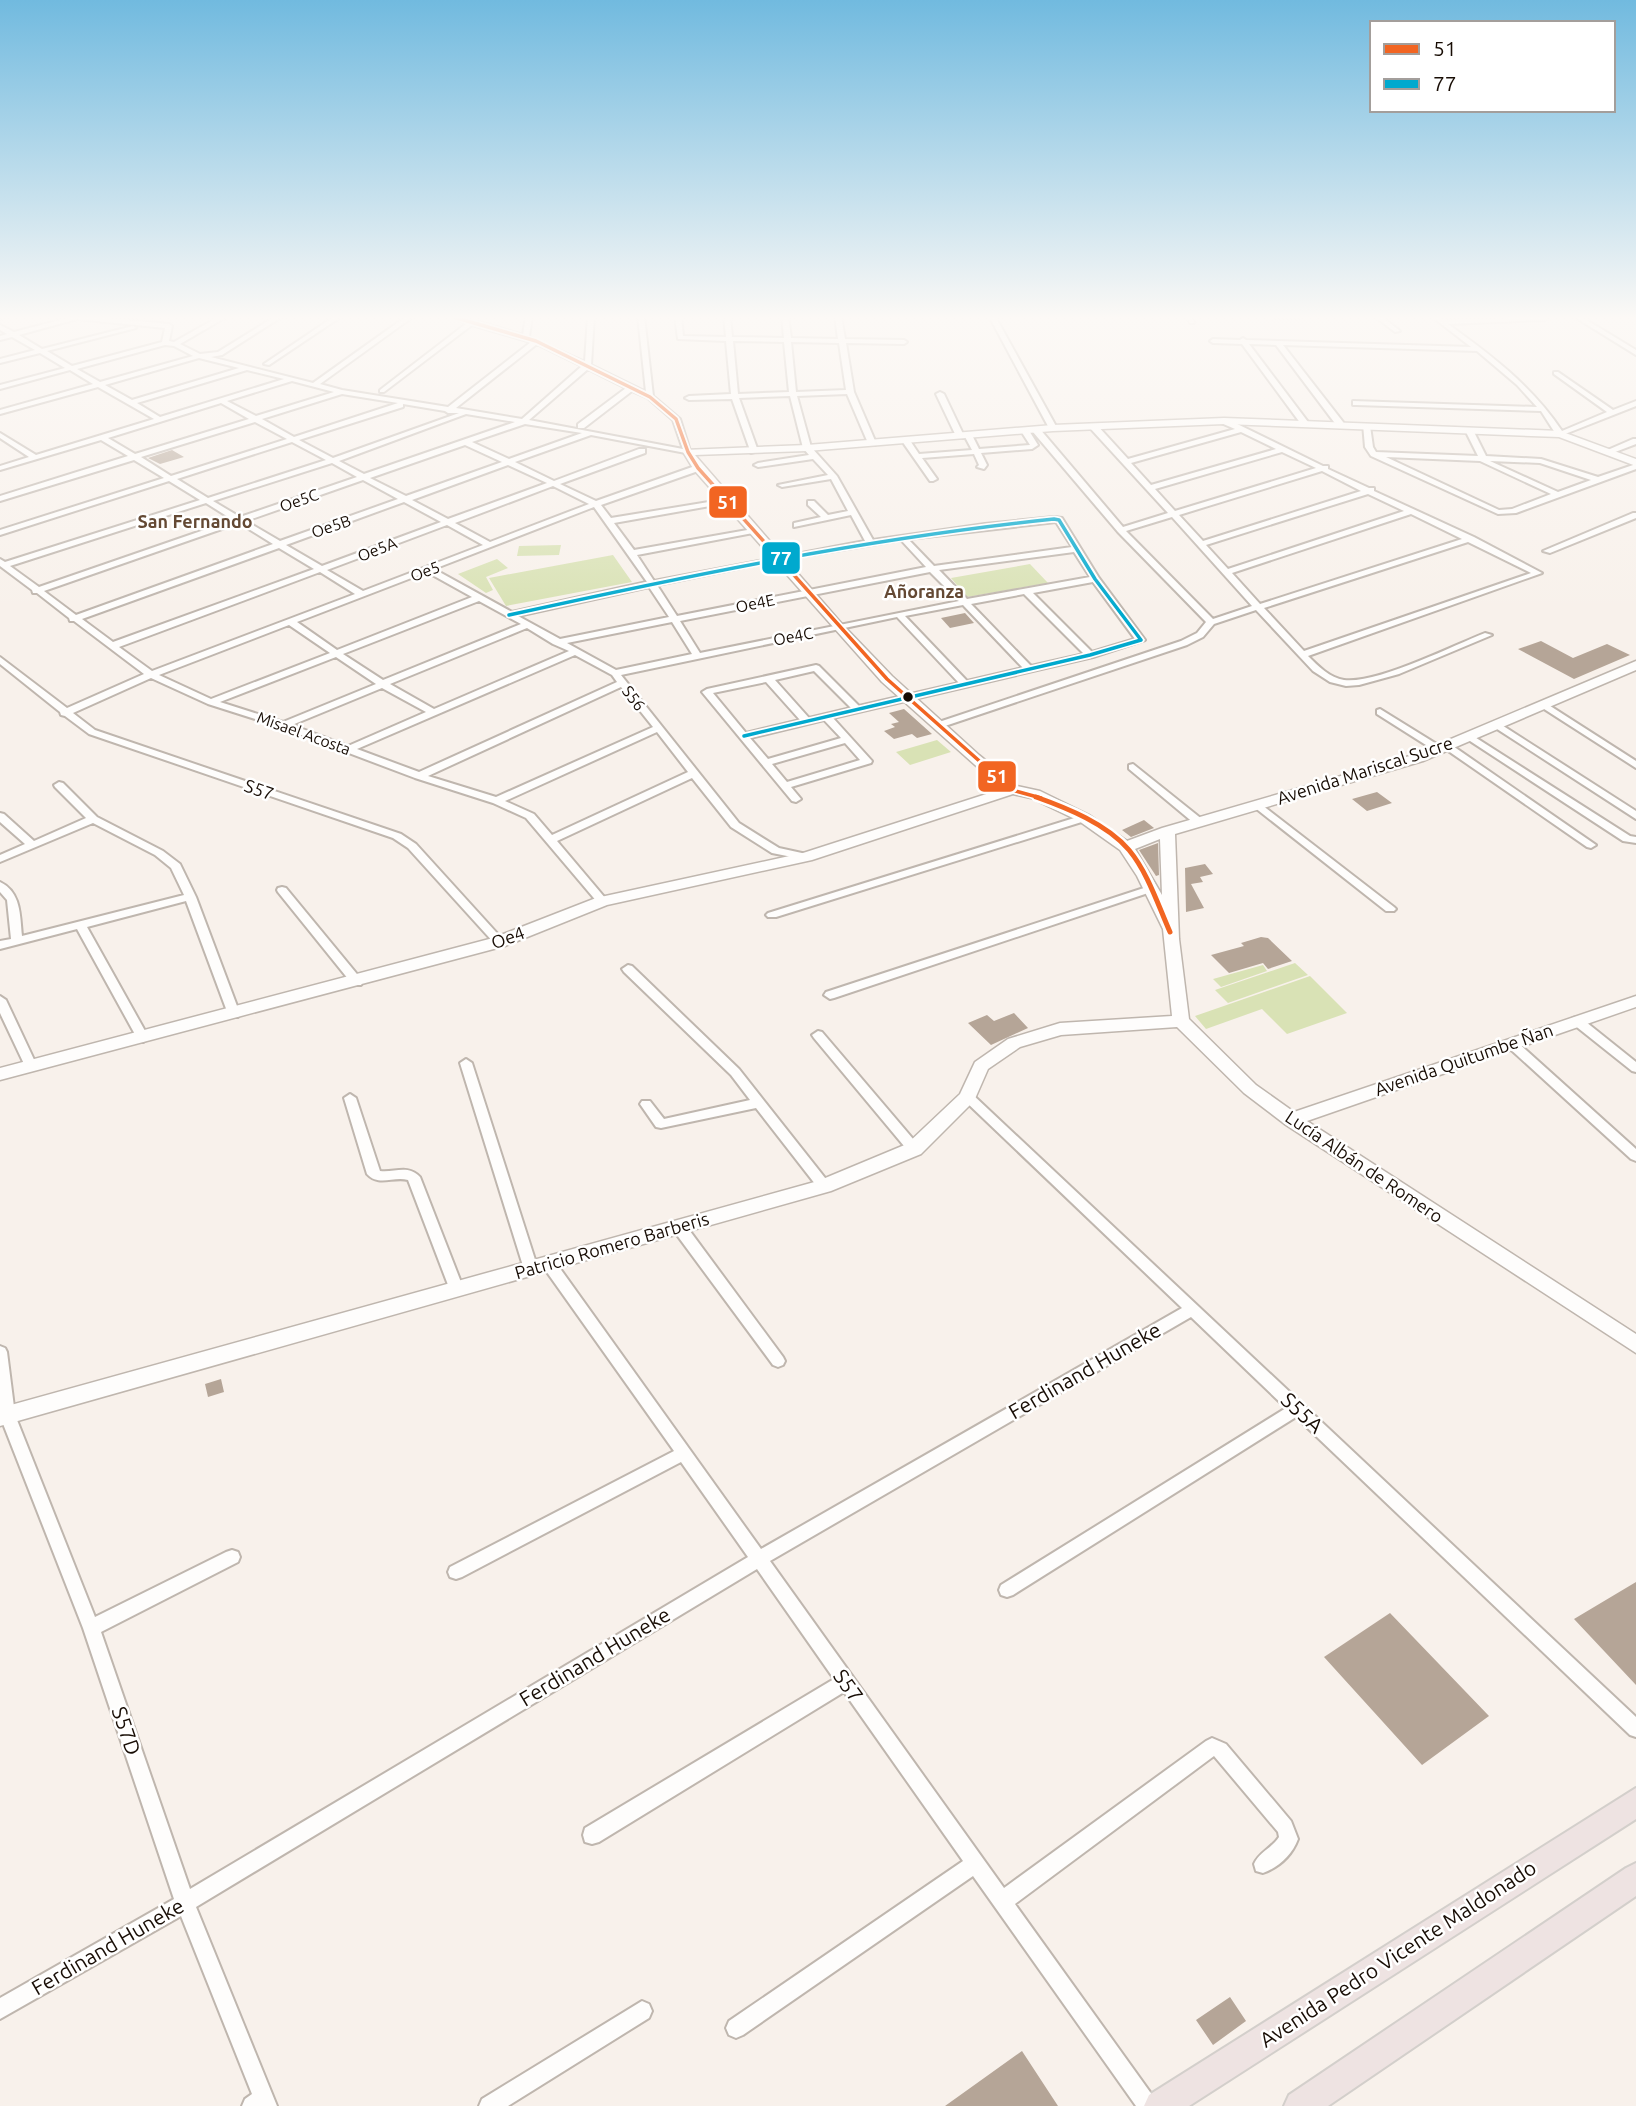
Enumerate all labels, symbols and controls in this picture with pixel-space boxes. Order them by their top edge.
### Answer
legend [1370,21,1615,112]
text: 51 [1433,36,1457,60]
text: 77 [1433,71,1457,95]
street label: Oe5C [277,485,321,515]
line badge: 51 [708,485,748,519]
text: 51 [717,491,739,513]
district label: San Fernando [137,511,253,531]
street label: Oe5B [309,511,353,541]
street label: Oe5A [355,533,400,565]
line badge: 77 [761,541,801,575]
text: 77 [770,547,792,569]
street label: Oe5 [408,557,442,585]
district label: Añoranza [884,581,964,601]
street label: Oe4E [734,590,776,616]
street label: Oe4C [772,623,815,649]
street label: S56 [619,682,649,714]
unlabelled marker [901,690,915,704]
street label: Misael Acosta [255,708,353,758]
street label: Avenida Mariscal Sucre [1274,732,1455,808]
line badge: 51 [977,760,1017,793]
text: 51 [986,765,1008,787]
street label: S57 [242,775,277,803]
street label: Oe4 [488,922,527,952]
street label: Avenida Quitumbe Ñan [1372,1018,1556,1100]
street label: Lucía Albán de Romero [1282,1106,1447,1226]
street label: Patricio Romero Barberis [512,1208,711,1282]
street label: Ferdinand Huneke [1004,1317,1165,1423]
street label: S55A [1277,1387,1329,1438]
street label: Ferdinand Huneke [515,1602,674,1711]
street label: S57 [829,1664,869,1707]
street label: S57D [108,1703,146,1758]
street label: Avenida Pedro Vicente Maldonado [1255,1855,1540,2052]
street label: Ferdinand Huneke [27,1893,188,1999]

